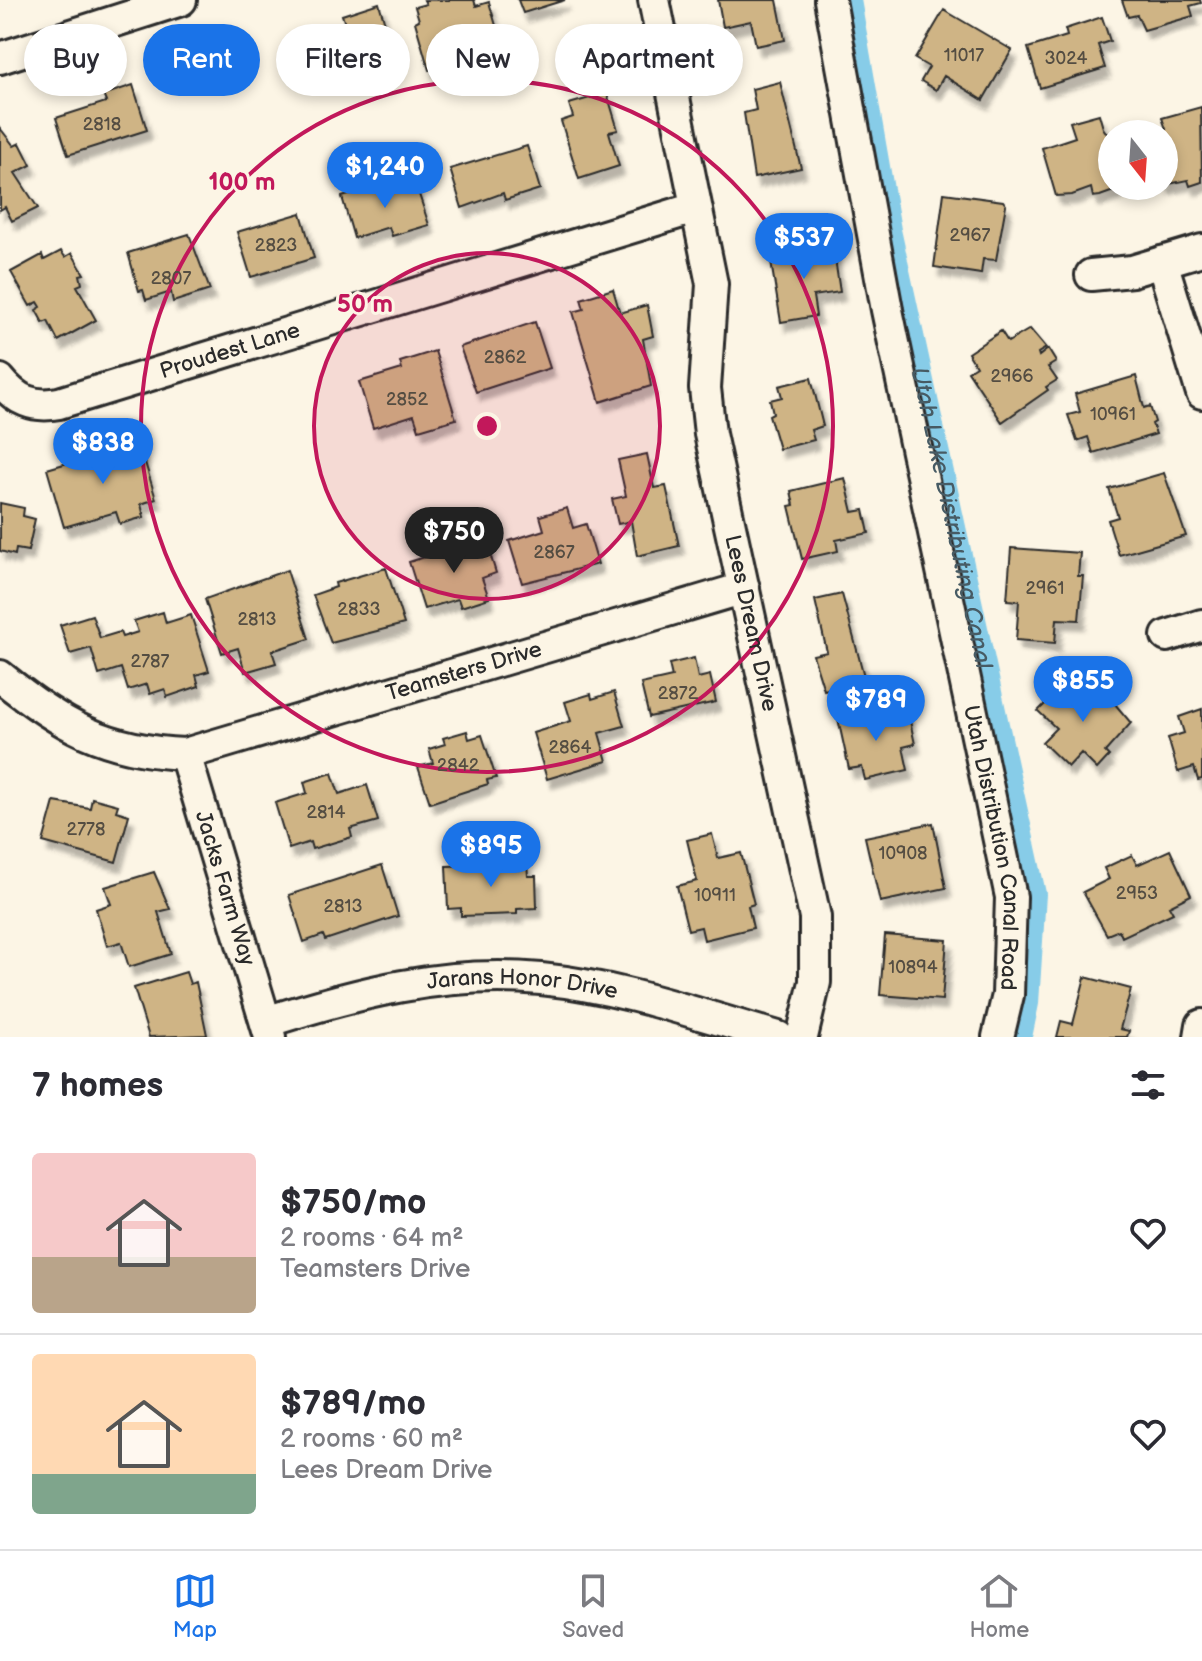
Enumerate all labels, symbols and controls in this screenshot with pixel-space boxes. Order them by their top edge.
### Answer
chip: Buy [24,24,127,96]
chip: Rent [143,24,260,96]
chip: Filters [276,24,410,96]
chip: New [426,24,539,96]
chip: Apartment [555,24,743,96]
house number: 11017 [944,45,984,66]
house number: 3024 [1045,48,1088,69]
house number: 2818 [83,114,121,135]
north arrow [1098,120,1178,200]
map controls [1098,120,1178,200]
pin: $1,240 [320,142,450,210]
text: $1,240 [345,152,425,183]
text: 100 m [209,168,275,197]
pin: $537 [757,213,851,281]
text: $537 [773,223,835,254]
house number: 2967 [950,225,991,246]
house number: 2823 [255,235,297,256]
house number: 2807 [151,268,191,289]
text: 50 m [337,290,393,319]
street label: Proudest Lane [157,316,303,385]
house number: 2862 [484,347,527,368]
water label: Utah Lake Distributing Canal [905,364,999,673]
house number: 2966 [990,366,1034,387]
house number: 2852 [386,389,428,410]
house number: 10961 [1090,404,1136,425]
centre of rings [473,412,501,440]
pin: $838 [56,418,150,486]
text: $838 [71,428,135,459]
pin: $750 [407,507,501,575]
text: $750 [423,517,485,548]
street label: Lees Dream Drive [719,532,783,714]
house number: 2867 [534,542,575,563]
house number: 2961 [1026,578,1065,599]
house number: 2833 [337,599,381,620]
house number: 2813 [237,609,277,630]
street label: Teamsters Drive [383,635,545,707]
house number: 2787 [131,651,170,672]
pin: $855 [1036,656,1130,724]
text: $855 [1052,666,1114,697]
pin: $789 [829,675,923,743]
house number: 2872 [658,683,699,704]
text: $789 [845,685,907,716]
street label: Utah Distribution Canal Road [957,703,1025,991]
house number: 2864 [548,737,592,758]
house number: 2842 [437,755,480,776]
house number: 2814 [306,802,346,823]
street label: Jacks Farm Way [189,807,261,969]
house number: 2778 [67,819,105,840]
pin: $895 [444,821,538,889]
text: $895 [460,831,523,862]
house number: 10908 [878,843,928,864]
house number: 2953 [1116,883,1158,904]
house number: 10911 [694,885,736,906]
house number: 2813 [323,896,363,917]
house number: 10894 [888,957,938,978]
street label: Jarans Honor Drive [425,963,620,1005]
icon: filters [1126,1063,1170,1107]
text: 7 homes [32,1065,163,1106]
text: $750/mo [280,1182,426,1223]
icon: home [96,1185,192,1281]
icon: heart [1126,1211,1170,1255]
text: 2 rooms · 64 m² [280,1223,464,1254]
text: Teamsters Drive [280,1254,470,1285]
text: $789/mo [280,1383,426,1424]
icon: home [96,1386,192,1482]
icon: heart [1126,1412,1170,1456]
text: 2 rooms · 60 m² [280,1424,463,1455]
text: Lees Dream Drive [280,1455,493,1486]
tab: Map [173,1569,217,1644]
tab: Saved [562,1569,624,1644]
tab: Home [969,1569,1029,1644]

